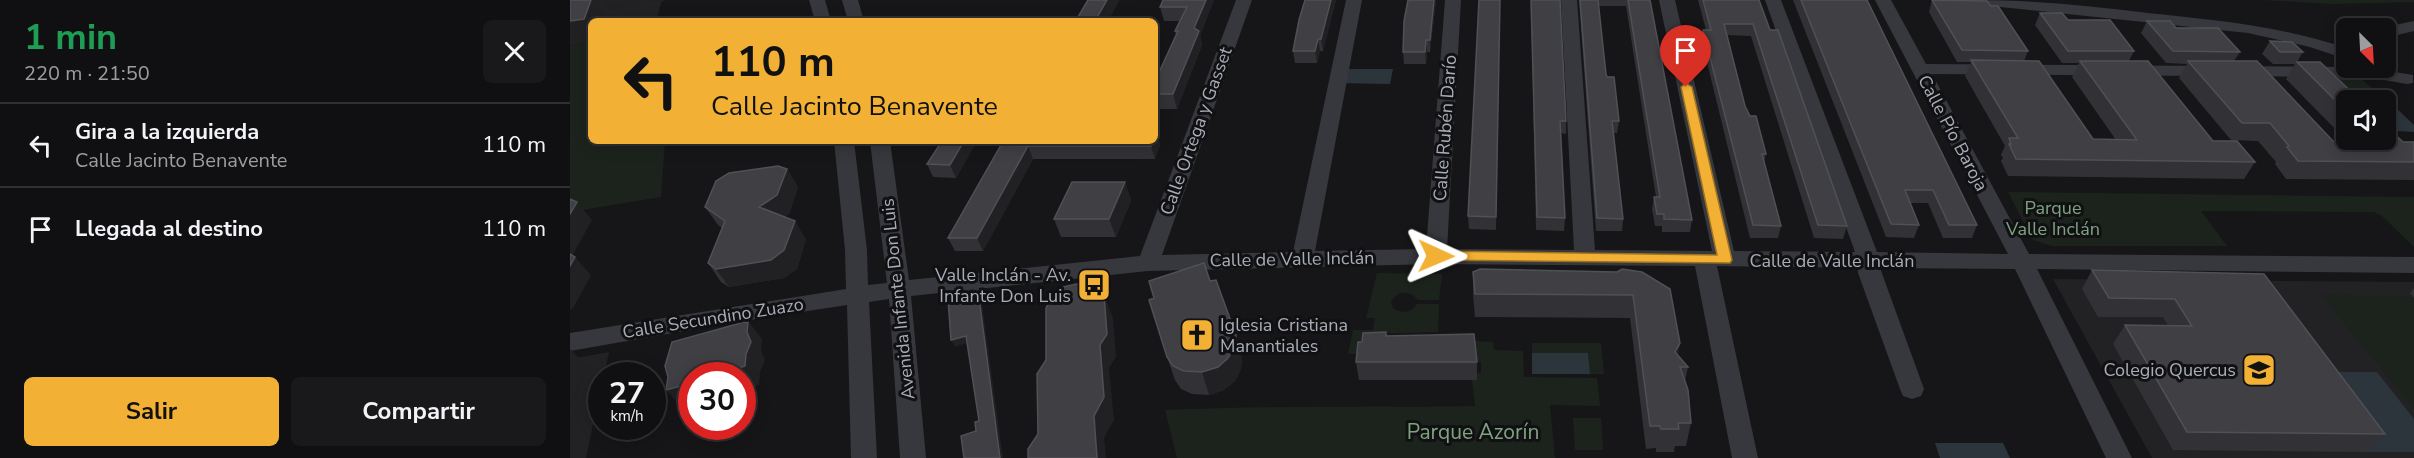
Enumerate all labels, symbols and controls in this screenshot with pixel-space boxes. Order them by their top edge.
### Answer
text: 1 min [24,13,117,62]
north arrow [2336,18,2396,78]
map controls [2336,18,2396,150]
button: close [483,20,546,83]
pin [1660,25,1711,87]
text: 110 m [711,34,835,91]
icon: arrive [1669,34,1702,67]
icon: left [612,42,690,120]
street label: Calle Ortega y Gasset [1154,43,1238,218]
street label: Calle Rubén Darío [1428,54,1462,202]
text: 220 m · 21:50 [24,60,150,87]
street label: Calle Pío Baroja [1912,71,1994,195]
text: Calle Jacinto Benavente [711,88,998,125]
button: sound [2336,90,2396,150]
text: Gira a la izquierda [75,117,259,147]
icon: left [24,129,57,162]
text: 110 m [482,130,546,160]
text: Calle Jacinto Benavente [75,147,287,174]
park label: Parque Valle Inclán [2005,196,2100,241]
street label: Avenida Infante Don Luis [876,197,920,401]
icon: arrive [24,213,57,246]
text: Llegada al destino [75,214,263,244]
text: 110 m [482,214,546,244]
position arrow [1404,224,1468,288]
street label: Calle de Valle Inclán [1209,246,1375,272]
street label: Calle de Valle Inclán [1750,249,1914,273]
place label: Valle Inclán - Av. Infante Don Luis [934,263,1071,308]
bus stop icon: Valle Inclán - Av. Infante Don Luis [1076,267,1112,303]
street label: Calle Secundino Zuazo [621,292,805,344]
place label: Iglesia Cristiana Manantiales [1220,313,1348,358]
church icon: Iglesia Cristiana Manantiales [1179,317,1215,353]
school or university icon: Colegio Quercus [2241,352,2277,388]
place label: Colegio Quercus [2103,358,2236,382]
speed limit sign: 30 [678,362,756,440]
text: 27 [609,373,645,414]
button: Salir [24,377,279,446]
button: Compartir [291,377,546,446]
text: km/h [610,406,644,426]
park label: Parque Azorín [1407,418,1539,446]

